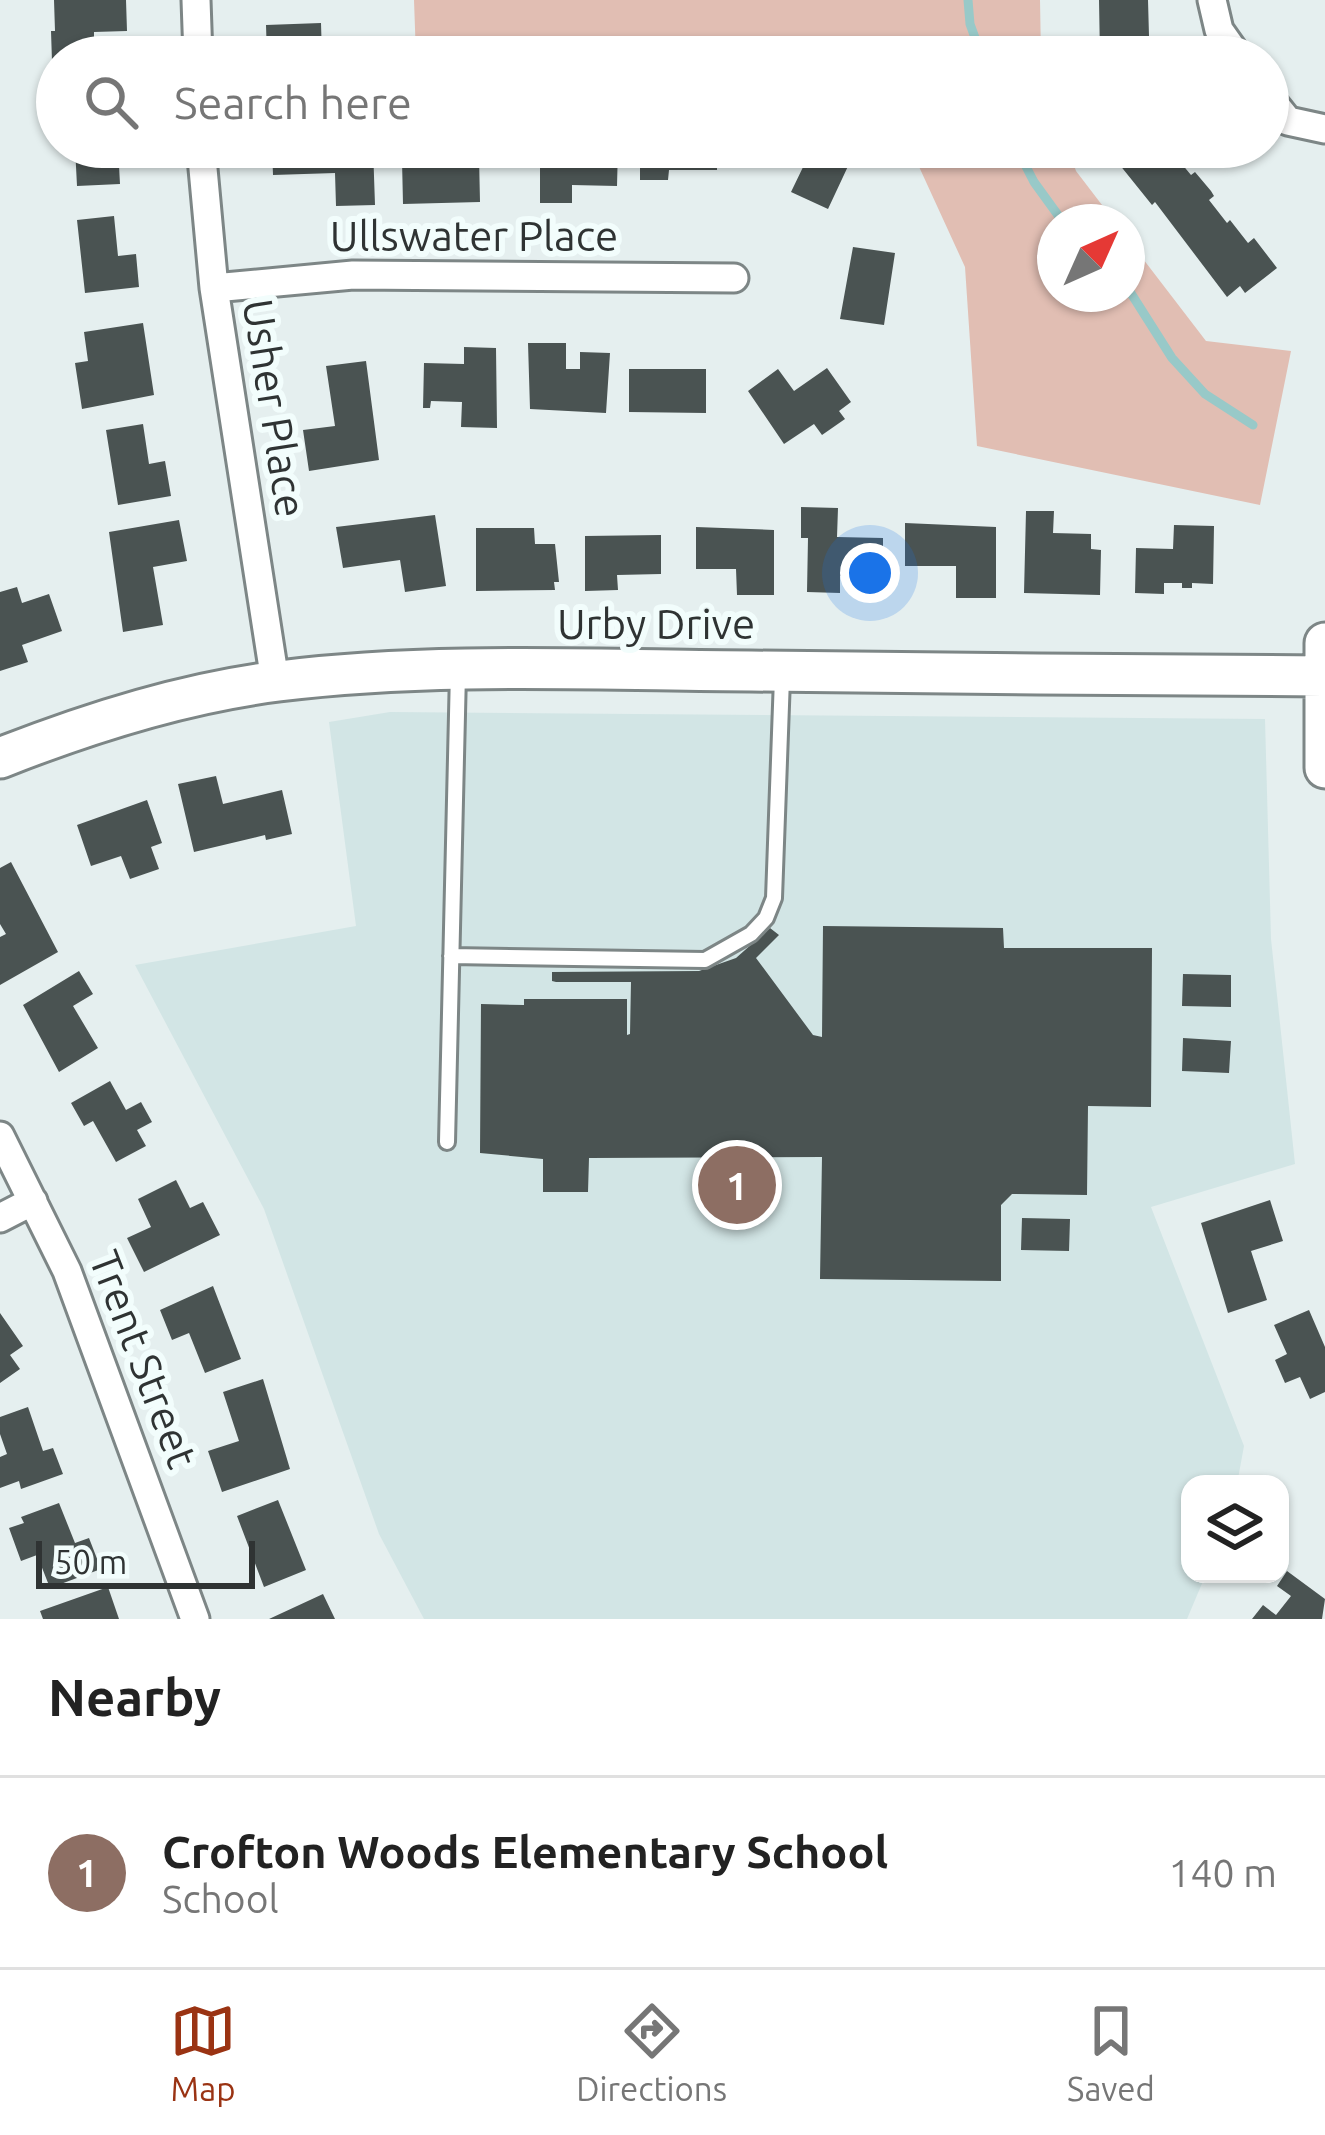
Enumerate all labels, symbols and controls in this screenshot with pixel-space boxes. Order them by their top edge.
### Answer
search box [36,36,1289,168]
icon: search [78,69,144,135]
text: Search here [174,77,412,128]
north arrow [1037,204,1145,312]
street label: Ullswater Place [330,212,618,259]
street label: Usher Place [235,296,315,520]
your location [840,543,900,603]
street label: Urby Drive [557,600,755,647]
pin: 1 [698,1140,776,1230]
street label: Trent Street [81,1244,207,1474]
map controls [1181,1475,1289,1583]
button: layers [1181,1475,1289,1583]
scale bar [36,1535,255,1588]
text: 50 m [54,1543,127,1580]
text: Nearby [48,1668,221,1726]
text: Crofton Woods Elementary School [162,1826,888,1877]
text: 1 [76,1851,98,1894]
text: 140 m [1168,1851,1277,1894]
text: School [162,1877,279,1920]
tab: Map [170,1998,236,2107]
tab: Directions [576,1998,727,2107]
tab: Saved [1067,1998,1155,2107]

